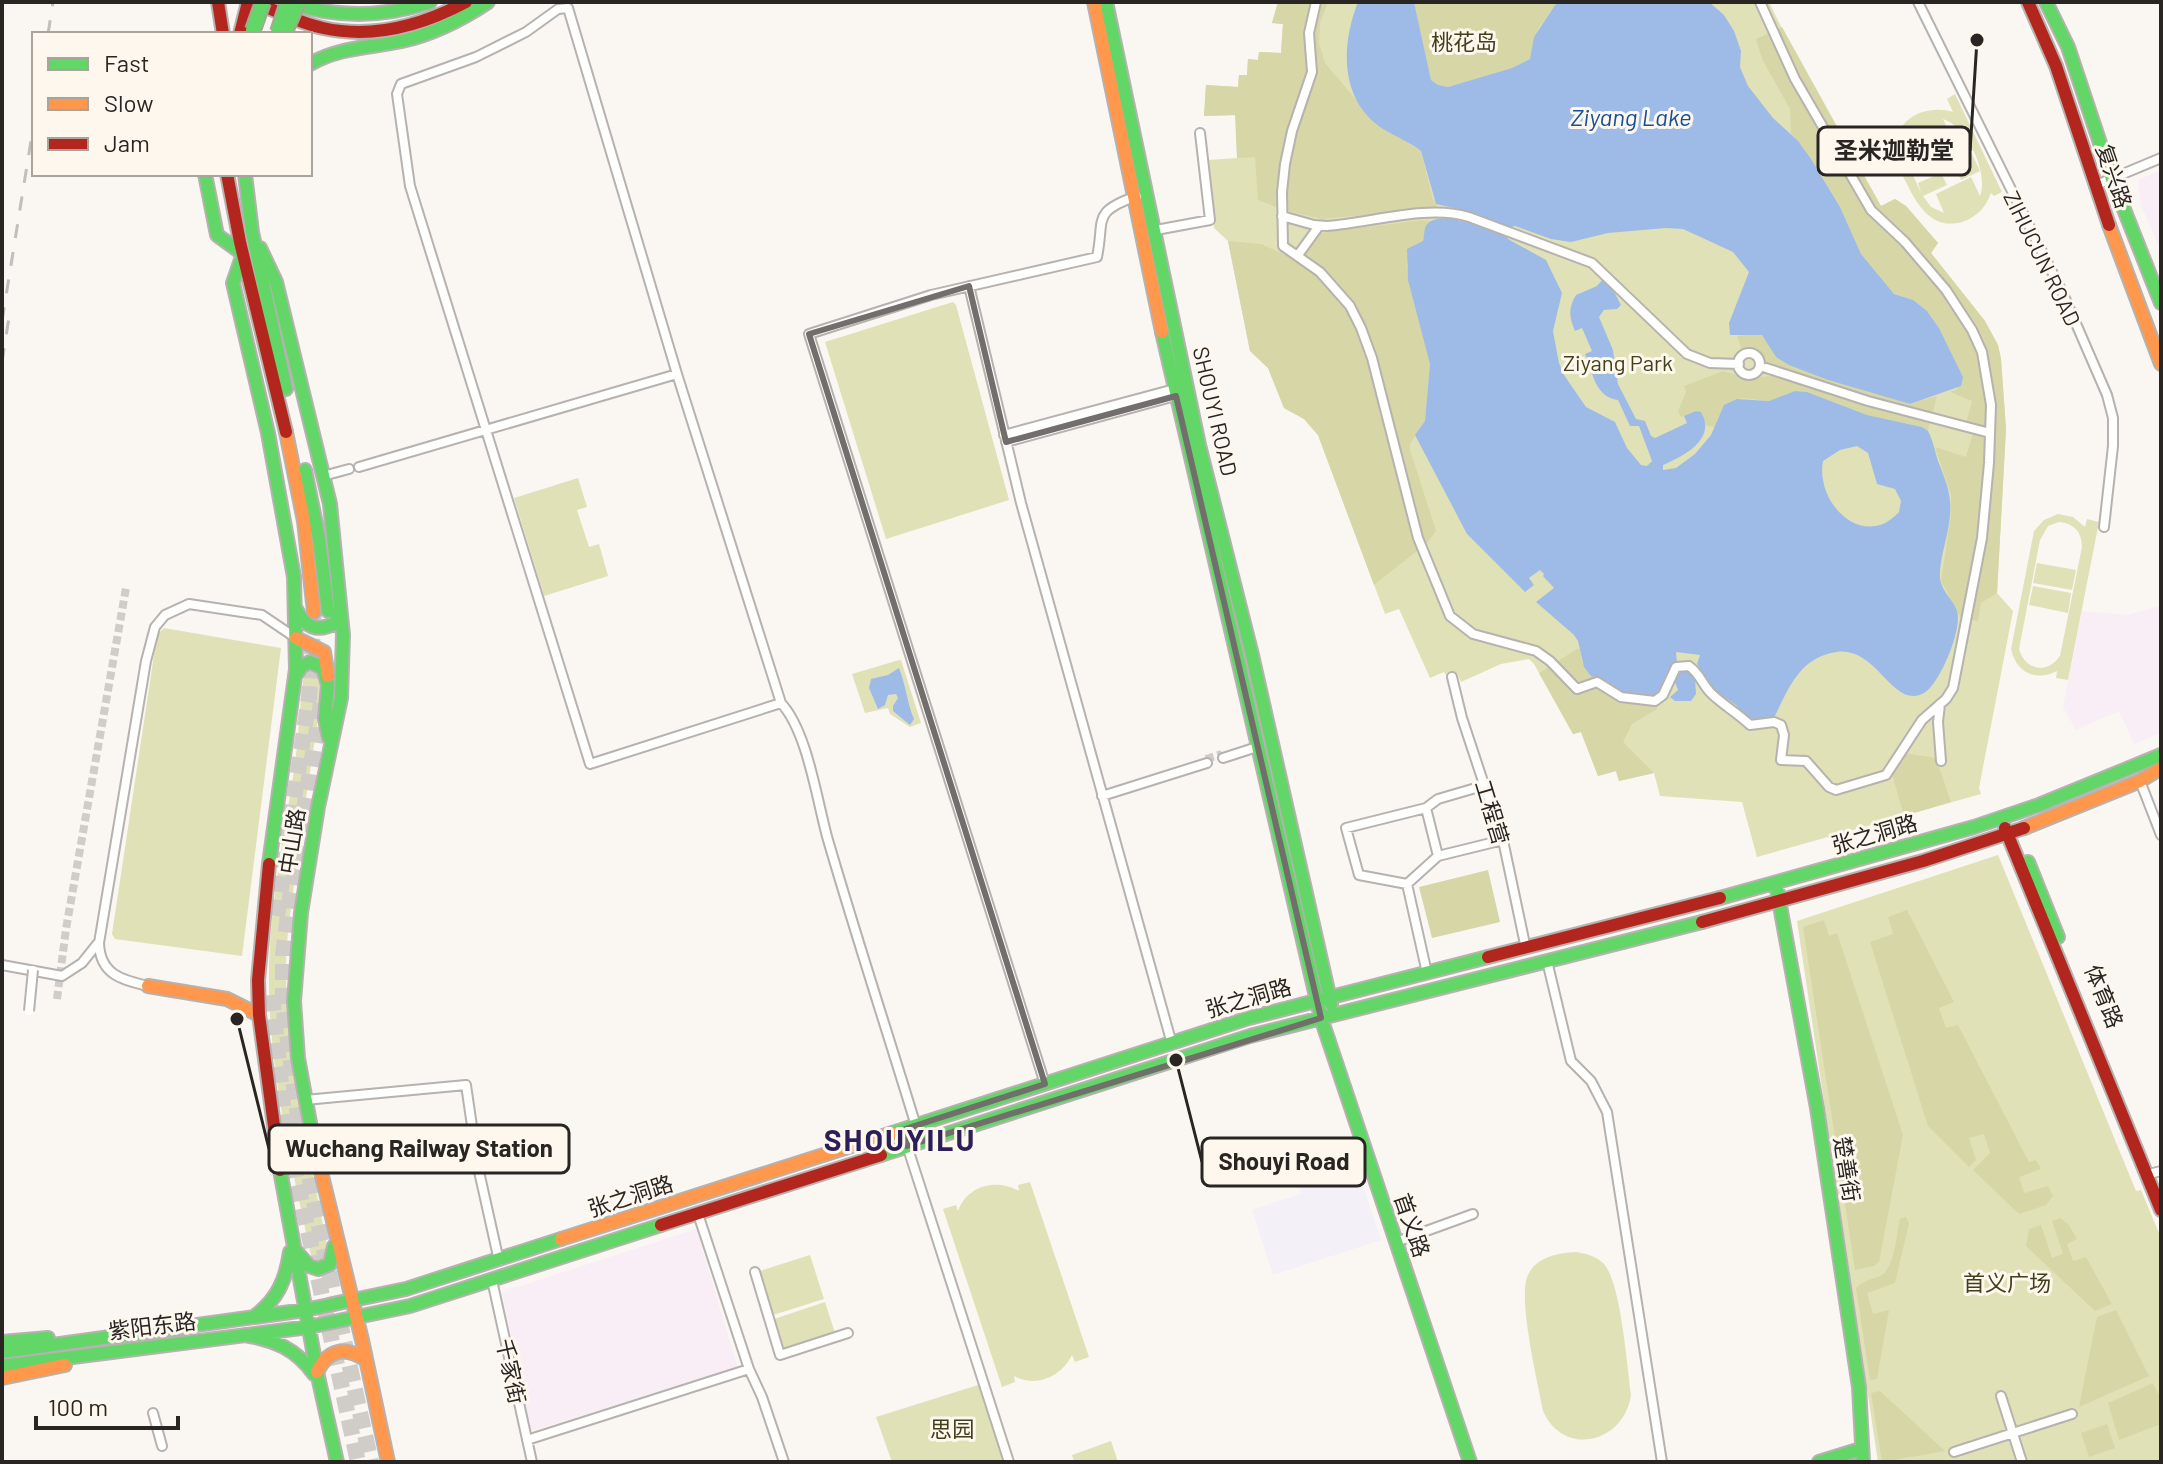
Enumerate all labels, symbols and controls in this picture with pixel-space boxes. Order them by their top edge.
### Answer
park label: 桃花岛 [1431,28,1497,54]
legend [32,32,312,176]
text: Fast [104,48,149,77]
text: Slow [104,88,153,117]
water label: Ziyang Lake [1571,102,1691,131]
callout: 圣米迦勒堂 [1818,127,1970,175]
text: Jam [104,128,150,157]
text: 圣米迦勒堂 [1834,135,1954,164]
street label: 复兴路 [2092,141,2138,211]
street label: ZIHUCUN ROAD [1999,186,2087,330]
street label: SHOUYI ROAD [1189,344,1243,478]
park label: Ziyang Park [1563,349,1673,375]
street label: 工程营 [1471,777,1515,847]
street label: 中山路 [273,806,309,876]
street label: 张之洞路 [1828,808,1920,858]
street label: 体育路 [2081,961,2129,1031]
street label: 张之洞路 [1202,972,1294,1022]
district label: SHOUYILU [824,1121,976,1157]
callout: Wuchang Railway Station [269,1125,569,1173]
text: Wuchang Railway Station [285,1133,553,1162]
street label: 楚善街 [1830,1134,1866,1204]
callout: Shouyi Road [1202,1138,1365,1186]
text: Shouyi Road [1219,1146,1350,1175]
street label: 张之洞路 [584,1169,676,1221]
street label: 首义路 [1390,1190,1436,1260]
park label: 首义广场 [1963,1269,2051,1295]
street label: 紫阳东路 [107,1307,197,1343]
street label: 千家街 [492,1336,532,1406]
scale bar [36,1380,178,1430]
text: 100 m [48,1392,108,1421]
park label: 思园 [930,1415,974,1441]

